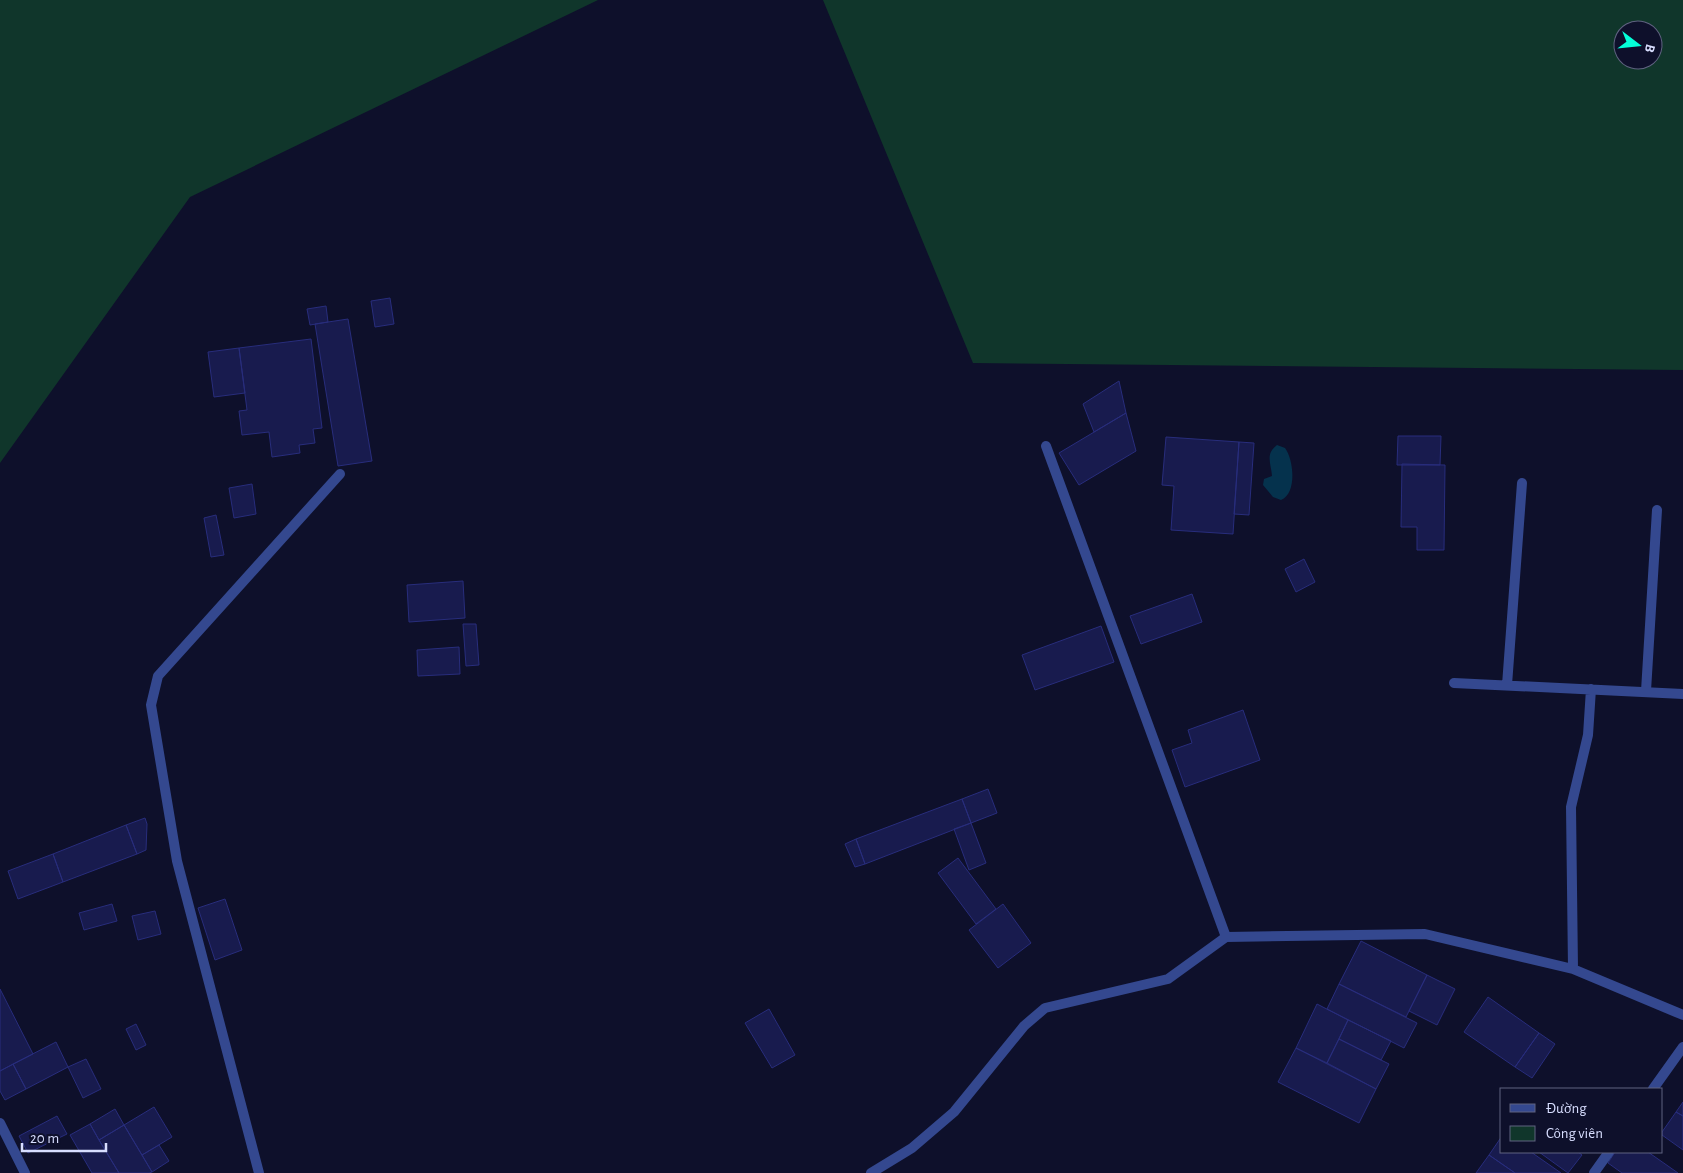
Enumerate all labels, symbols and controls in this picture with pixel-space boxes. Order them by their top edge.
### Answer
north arrow [1613,20,1663,70]
text: B [1642,42,1657,54]
legend [1500,1088,1663,1153]
text: Đường [1546,1101,1587,1116]
scale bar [22,1120,106,1152]
text: Công viên [1546,1126,1603,1141]
text: 20 m [30,1131,59,1146]

